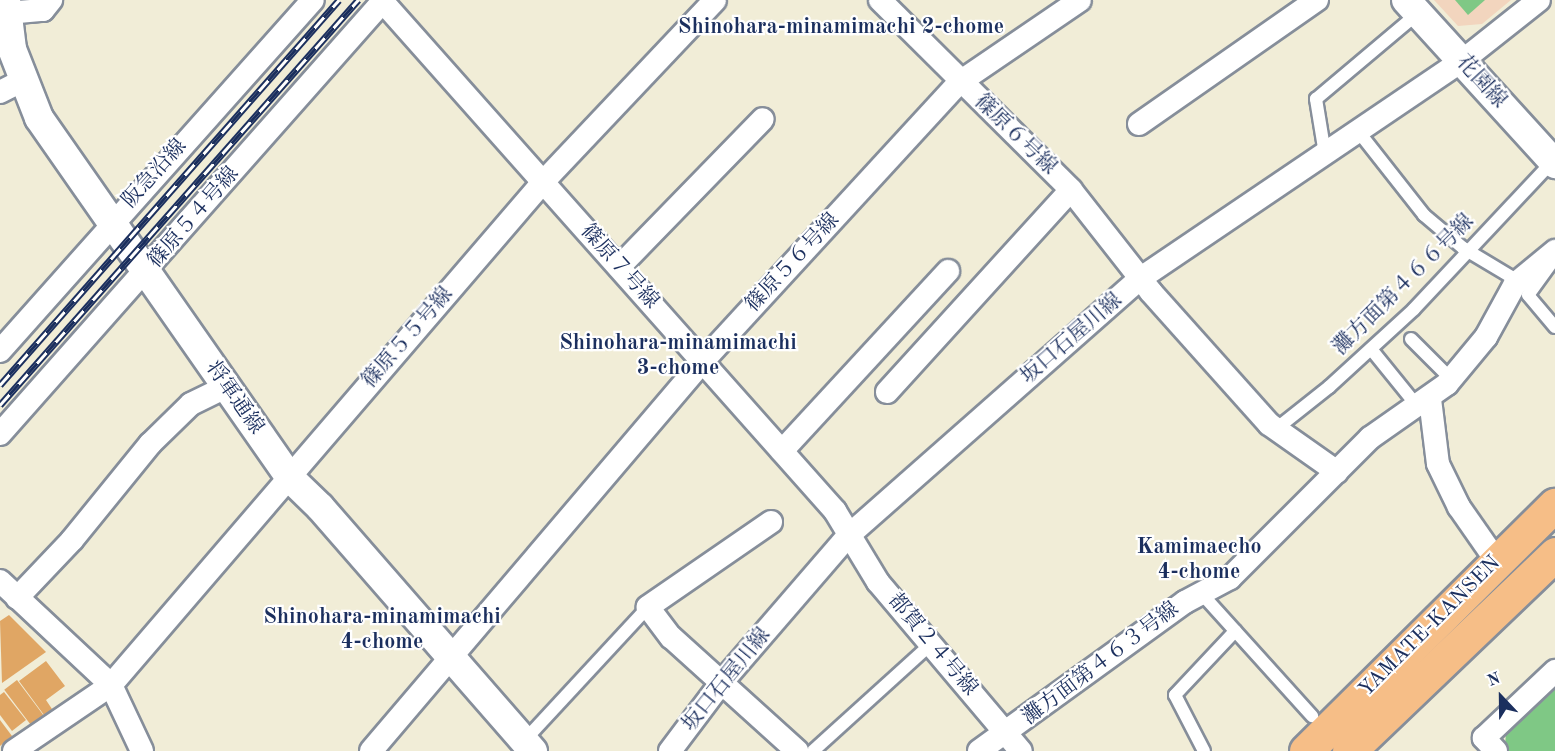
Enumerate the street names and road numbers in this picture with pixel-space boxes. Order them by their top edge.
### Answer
street label: 花園線 [1451,50,1511,114]
street label: 篠原６号線 [968,89,1062,181]
street label: 阪急沿線 [118,134,192,214]
street label: 篠原５４号線 [143,162,245,274]
street label: 篠原５６号線 [741,208,845,318]
street label: 灘方面第４６６号線 [1328,209,1480,361]
street label: 篠原７号線 [575,220,663,314]
street label: 篠原５５号線 [357,282,459,394]
street label: 坂口石屋川線 [1016,288,1128,390]
street label: 将軍通線 [200,356,268,440]
street label: YAMATE-KANSEN [1354,551,1506,703]
street label: 都賀２４号線 [882,589,982,701]
street label: 灘方面第４６３号線 [1018,597,1184,731]
street label: 坂口石屋川線 [678,623,776,737]

